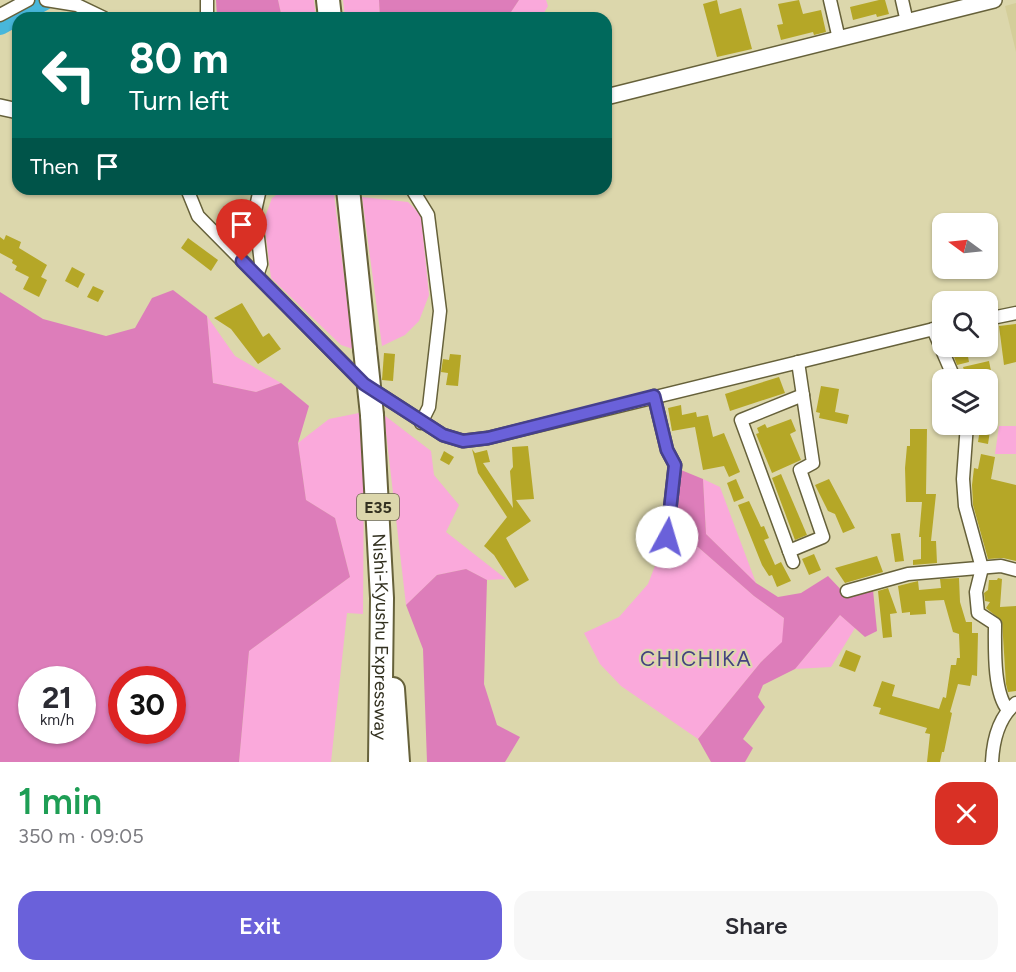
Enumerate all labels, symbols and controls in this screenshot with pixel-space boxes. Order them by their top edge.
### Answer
text: 80 m [129,33,229,84]
icon: left [30,36,108,114]
text: Turn left [129,84,229,117]
icon: arrive [91,150,124,183]
text: Then [30,153,79,180]
pin [216,199,267,261]
icon: arrive [225,208,258,241]
north arrow [932,213,998,279]
map controls [932,213,998,435]
button: search [932,291,998,357]
button: layers [932,369,998,435]
road number: E35 [357,494,399,520]
position arrow [635,505,699,569]
street label: Nishi-Kyushu Expressway [367,533,393,741]
district label: CHICHIKA [640,646,752,671]
speed limit sign: 30 [108,666,186,744]
text: 21 [42,679,72,716]
text: km/h [40,711,74,729]
text: 1 min [18,780,102,823]
button: close [935,782,998,845]
text: 350 m · 09:05 [18,824,144,848]
button: Exit [18,891,502,960]
button: Share [514,891,998,960]

